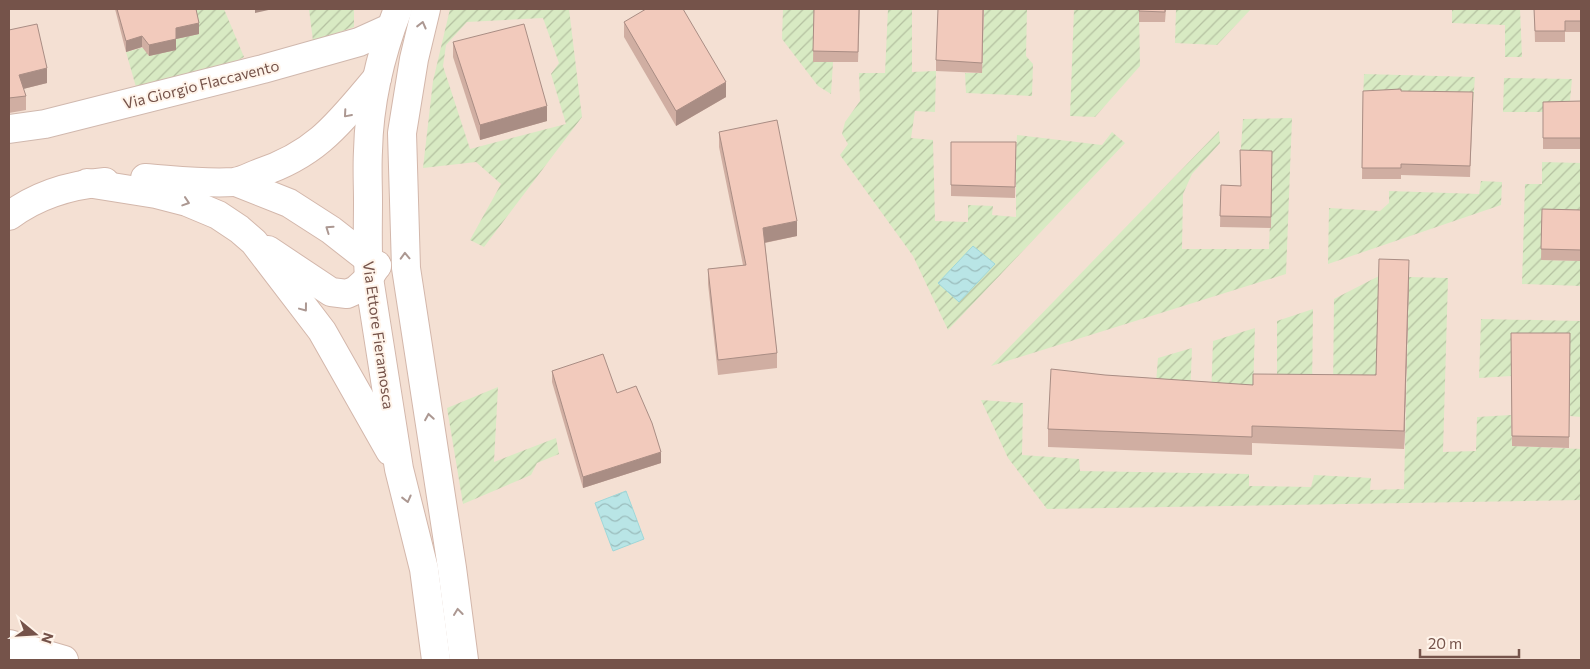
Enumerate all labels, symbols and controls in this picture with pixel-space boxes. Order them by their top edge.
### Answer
one-way arrow [416,21,427,30]
street label: Via Giorgio Flaccavento [121,56,281,112]
one-way arrow [344,108,352,117]
one-way arrow [181,197,190,207]
one-way arrow [325,226,334,235]
one-way arrow [400,252,410,260]
street label: Via Ettore Fieramosca [360,260,398,410]
one-way arrow [299,302,307,311]
one-way arrow [424,412,434,421]
one-way arrow [401,494,412,503]
one-way arrow [453,608,464,616]
north arrow [10,609,60,659]
scale bar [1420,626,1519,658]
text: N [38,631,58,646]
text: 20 m [1428,634,1462,652]

